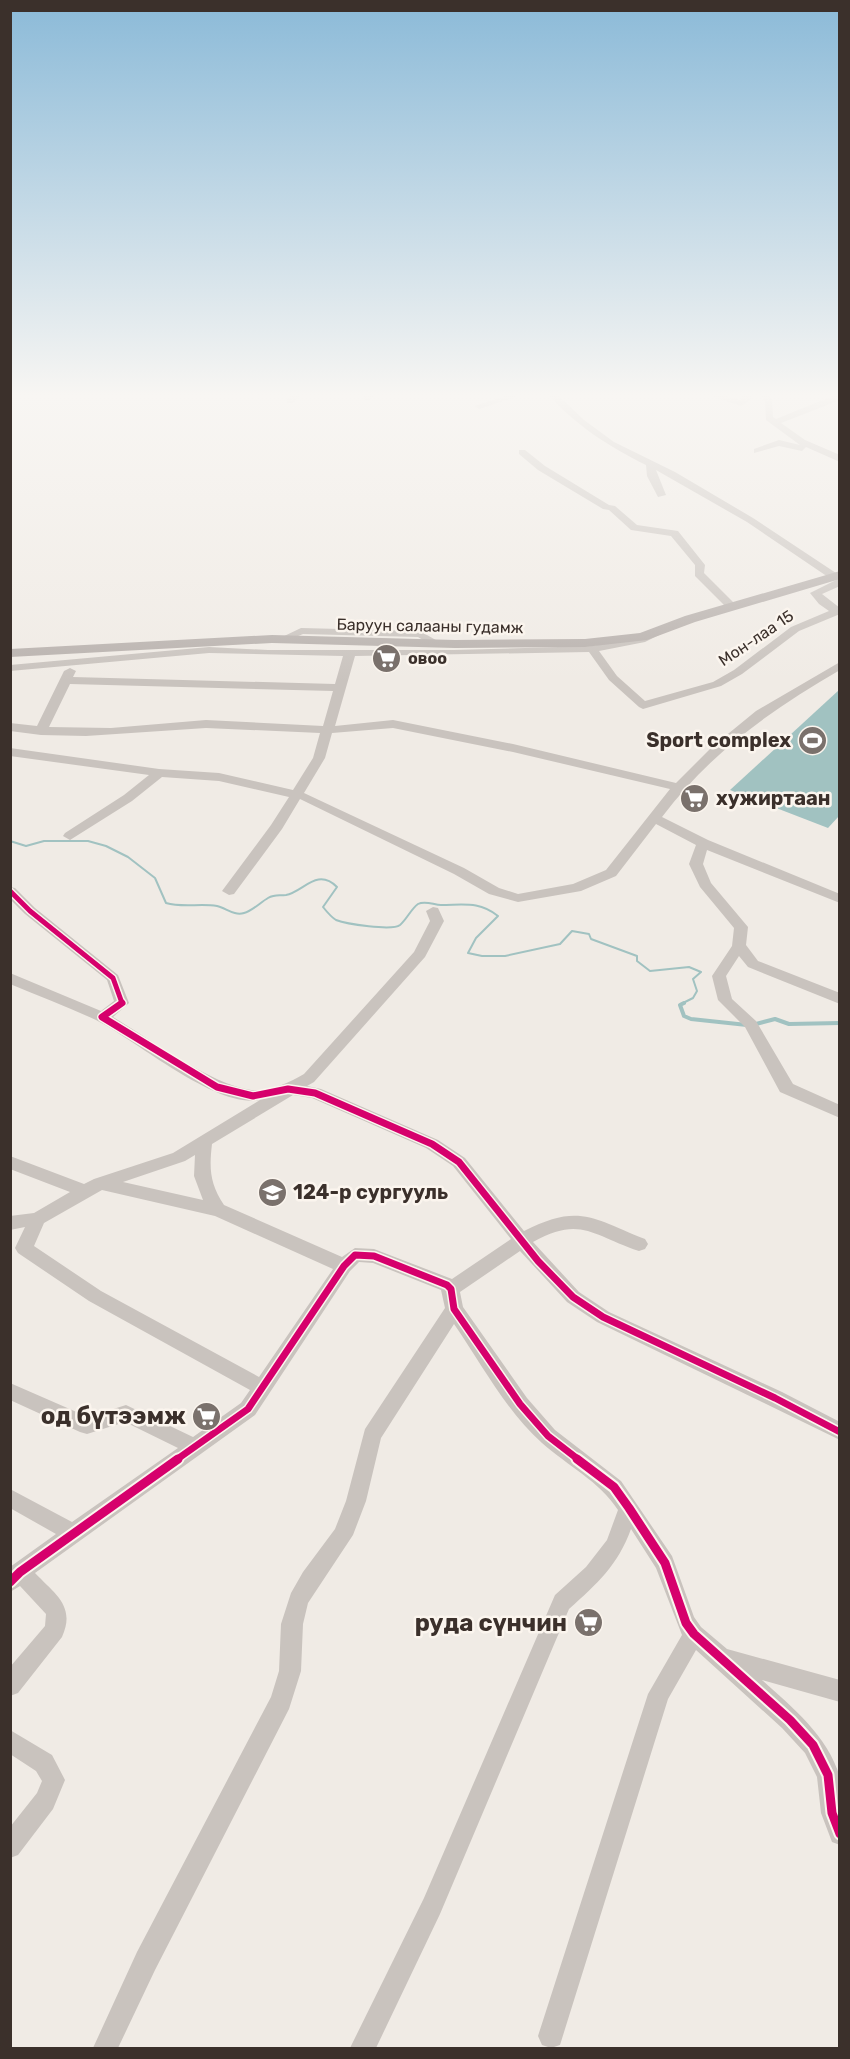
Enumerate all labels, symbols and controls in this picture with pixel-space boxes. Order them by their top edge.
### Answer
street label: Мон-лаа 15 [715,606,797,670]
street label: Баруун салааны гудамж [336,615,524,637]
supermarket icon: овоо [371,642,403,674]
place label: овоо [408,649,447,668]
sports icon: Sport complex [796,724,828,756]
place label: Sport complex [646,728,791,752]
supermarket icon: хужиртаан [679,782,711,814]
place label: хужиртаан [716,786,831,810]
school or university icon: 124-р сургууль [256,1176,288,1208]
place label: 124-р сургууль [293,1180,448,1204]
supermarket icon: од бүтээмж [191,1400,223,1432]
place label: од бүтээмж [41,1402,186,1430]
supermarket icon: руда сүнчин [572,1607,604,1639]
place label: руда сүнчин [415,1609,567,1637]

